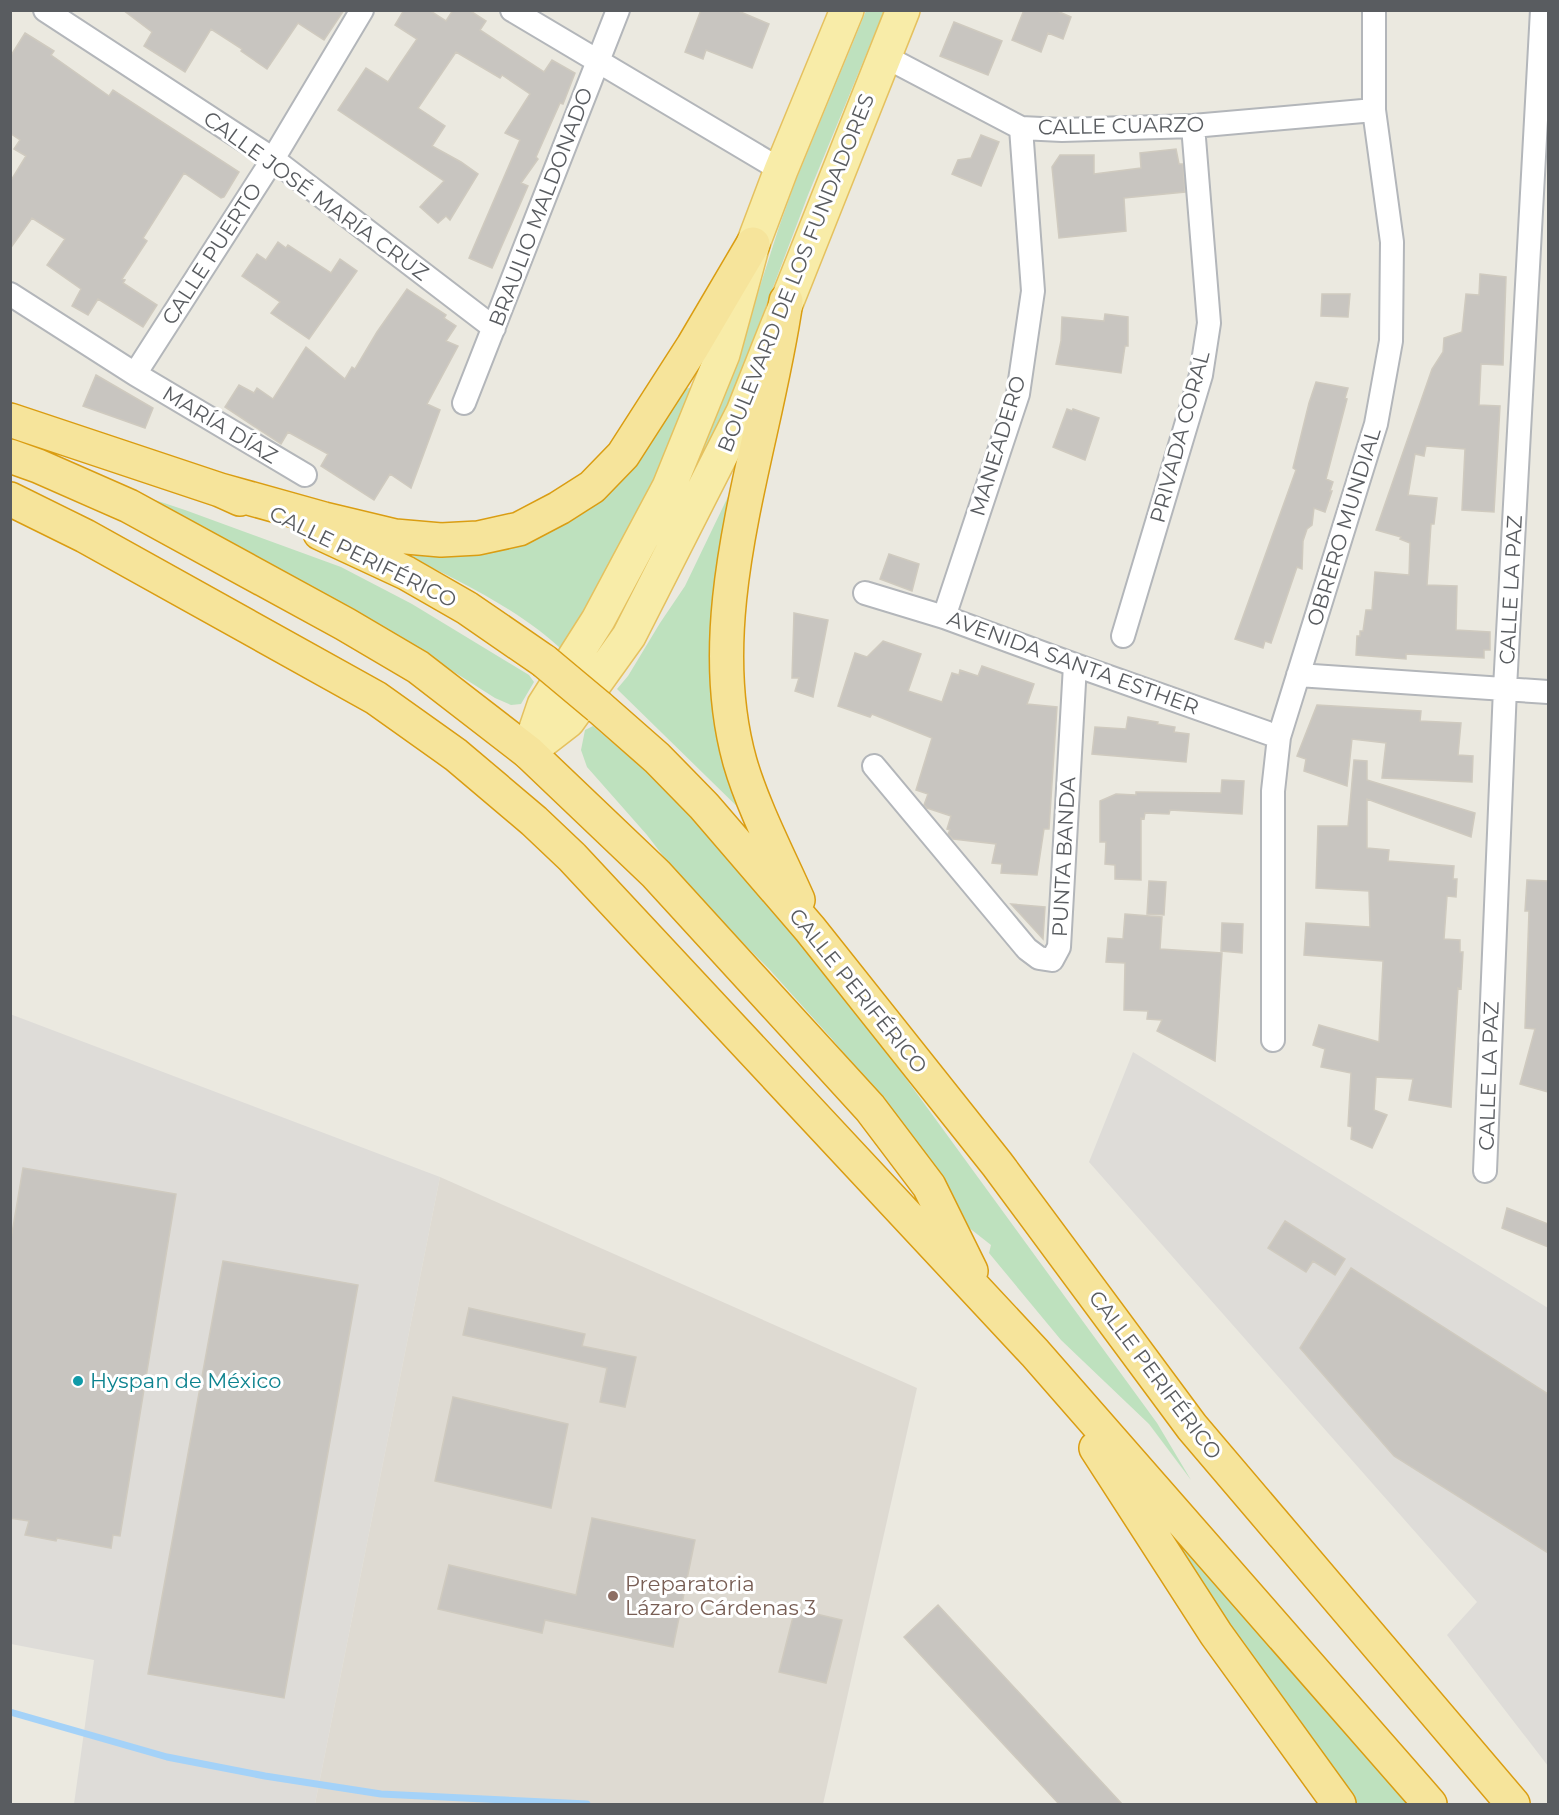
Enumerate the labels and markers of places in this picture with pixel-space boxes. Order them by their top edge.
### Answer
place label: Hyspan de México [90,1368,281,1393]
marker: Hyspan de México [71,1374,85,1388]
place label: Preparatoria Lázaro Cárdenas 3 [625,1571,816,1620]
marker: Preparatoria Lázaro Cárdenas 3 [606,1589,620,1603]

